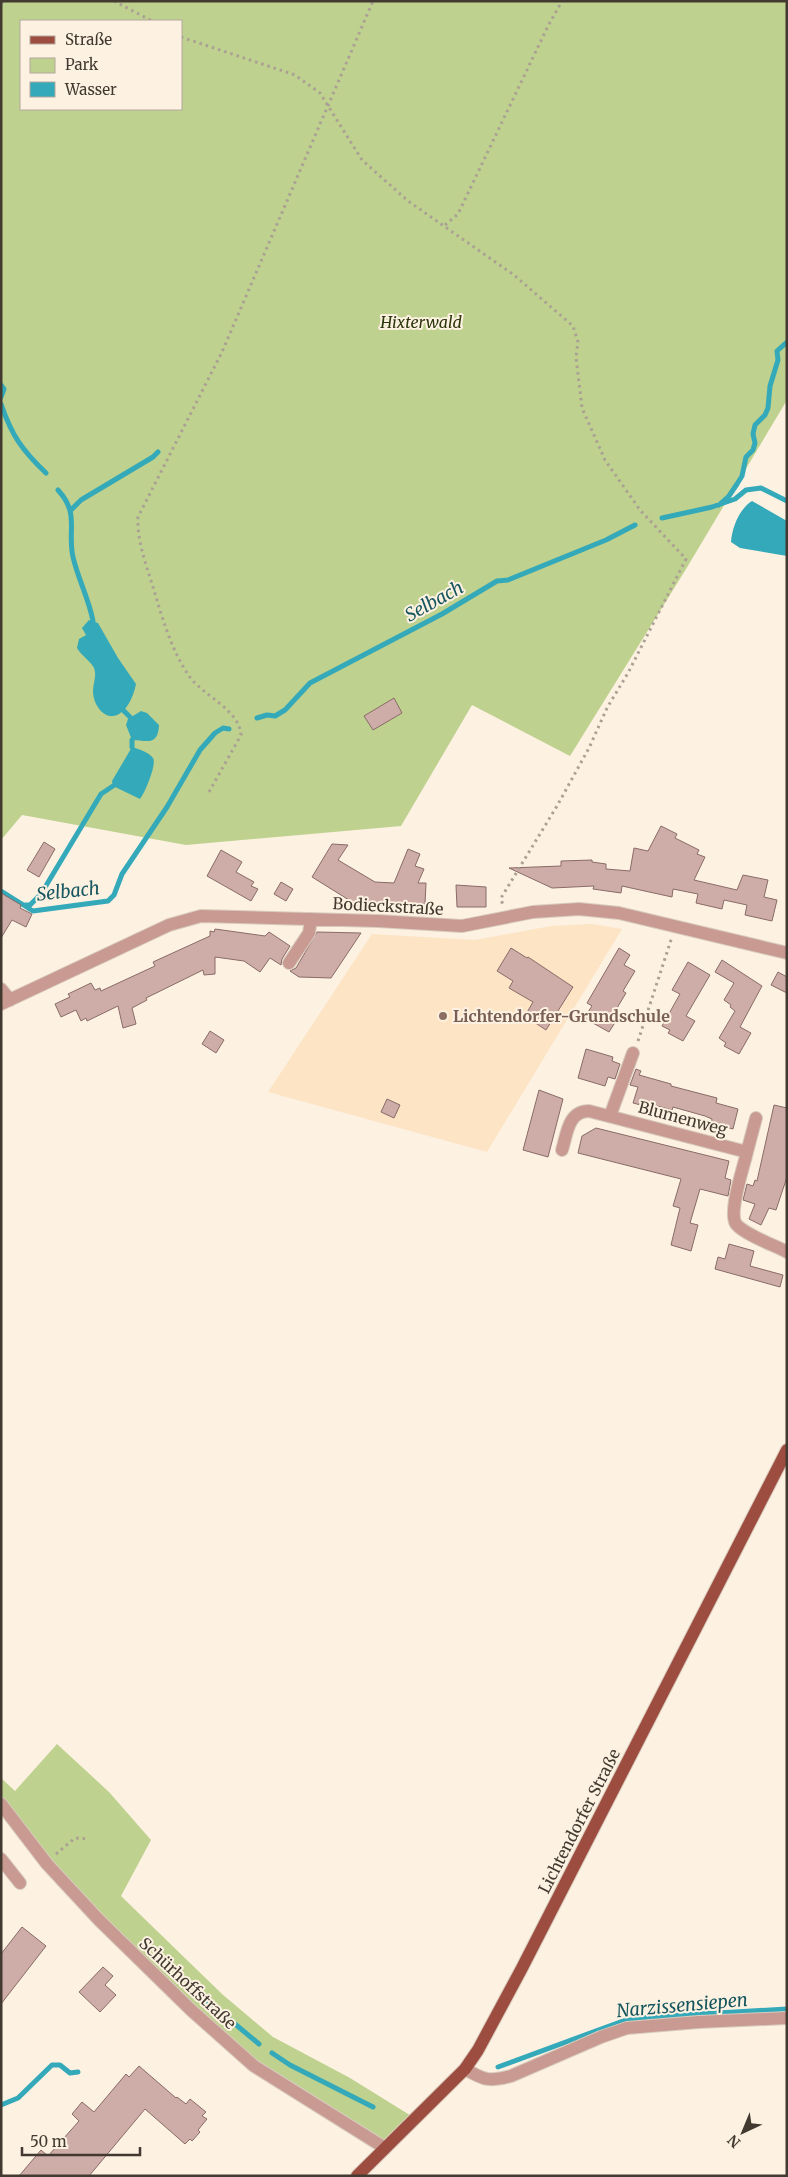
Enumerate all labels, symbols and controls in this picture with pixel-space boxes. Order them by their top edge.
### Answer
legend [20,20,182,110]
text: Straße [65,30,112,49]
text: Park [65,55,99,74]
text: Wasser [64,80,117,99]
park label: Hixterwald [379,312,462,332]
water label: Selbach [401,576,467,626]
water label: Selbach [35,876,101,906]
street label: Bodieckstraße [332,893,444,919]
place label: Lichtendorfer-Grundschule [453,1006,670,1026]
marker: Lichtendorfer-Grundschule [437,1010,449,1022]
street label: Blumenweg [636,1097,730,1140]
street label: Lichtendorfer Straße [534,1745,624,1897]
street label: Schürhoffstraße [135,1933,241,2033]
water label: Narzissensiepen [616,1988,748,2022]
north arrow [718,2107,768,2157]
scale bar [22,2124,140,2156]
text: N [724,2131,744,2152]
text: 50 m [30,2132,67,2151]

